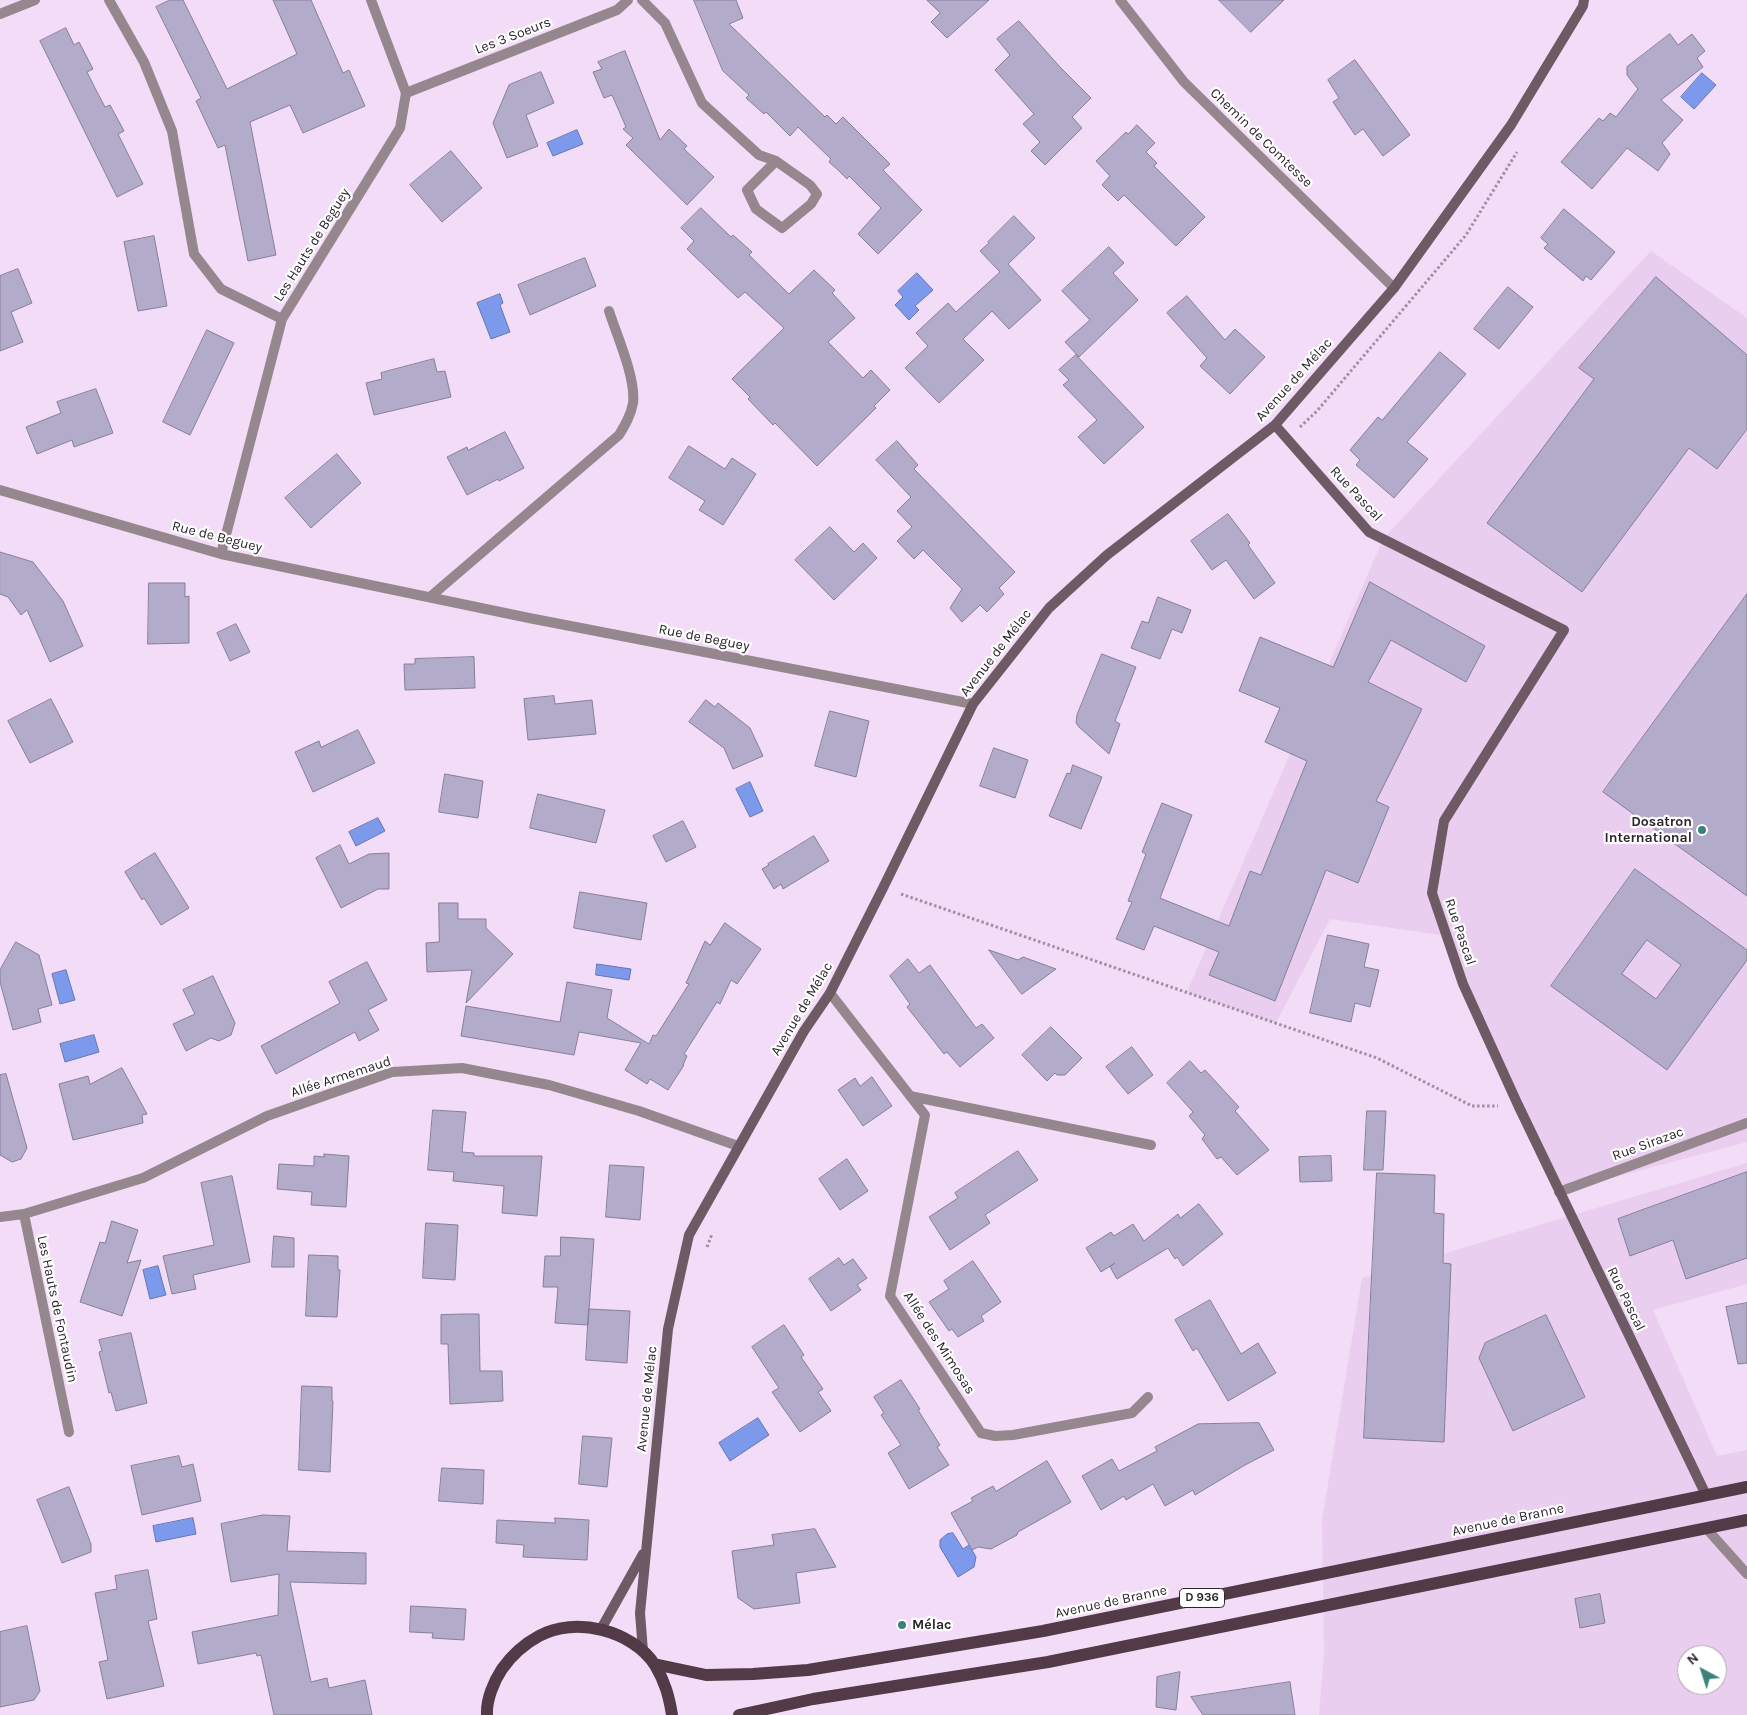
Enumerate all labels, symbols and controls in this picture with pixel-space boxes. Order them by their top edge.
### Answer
street label: Les 3 Soeurs [473,14,553,58]
street label: Chemin de Comtesse [1206,85,1316,191]
street label: Les Hauts de Beguey [270,185,354,305]
street label: Avenue de Mélac [1252,335,1336,425]
street label: Rue Pascal [1326,463,1386,525]
street label: Rue de Beguey [170,518,264,556]
street label: Avenue de Mélac [957,606,1035,700]
street label: Rue de Beguey [657,621,751,655]
place label: Dosatron International [1604,814,1692,846]
marker: Dosatron International [1696,824,1708,836]
street label: Rue Pascal [1441,897,1479,967]
street label: Avenue de Mélac [767,959,837,1059]
street label: Allée Armemaud [289,1053,393,1101]
street label: Rue Sirazac [1610,1123,1686,1165]
street label: Les Hauts de Fontaudin [33,1234,81,1384]
street label: Rue Pascal [1603,1264,1649,1334]
street label: Allée des Mimosas [900,1289,978,1397]
street label: Avenue de Mélac [633,1345,661,1453]
street label: Avenue de Branne [1451,1500,1565,1540]
street label: Avenue de Branne [1054,1582,1168,1622]
road number: D 936 [1180,1589,1224,1608]
place label: Mélac [912,1617,952,1633]
marker: Mélac [896,1619,908,1631]
north arrow [1677,1645,1727,1695]
text: N [1683,1649,1702,1669]

